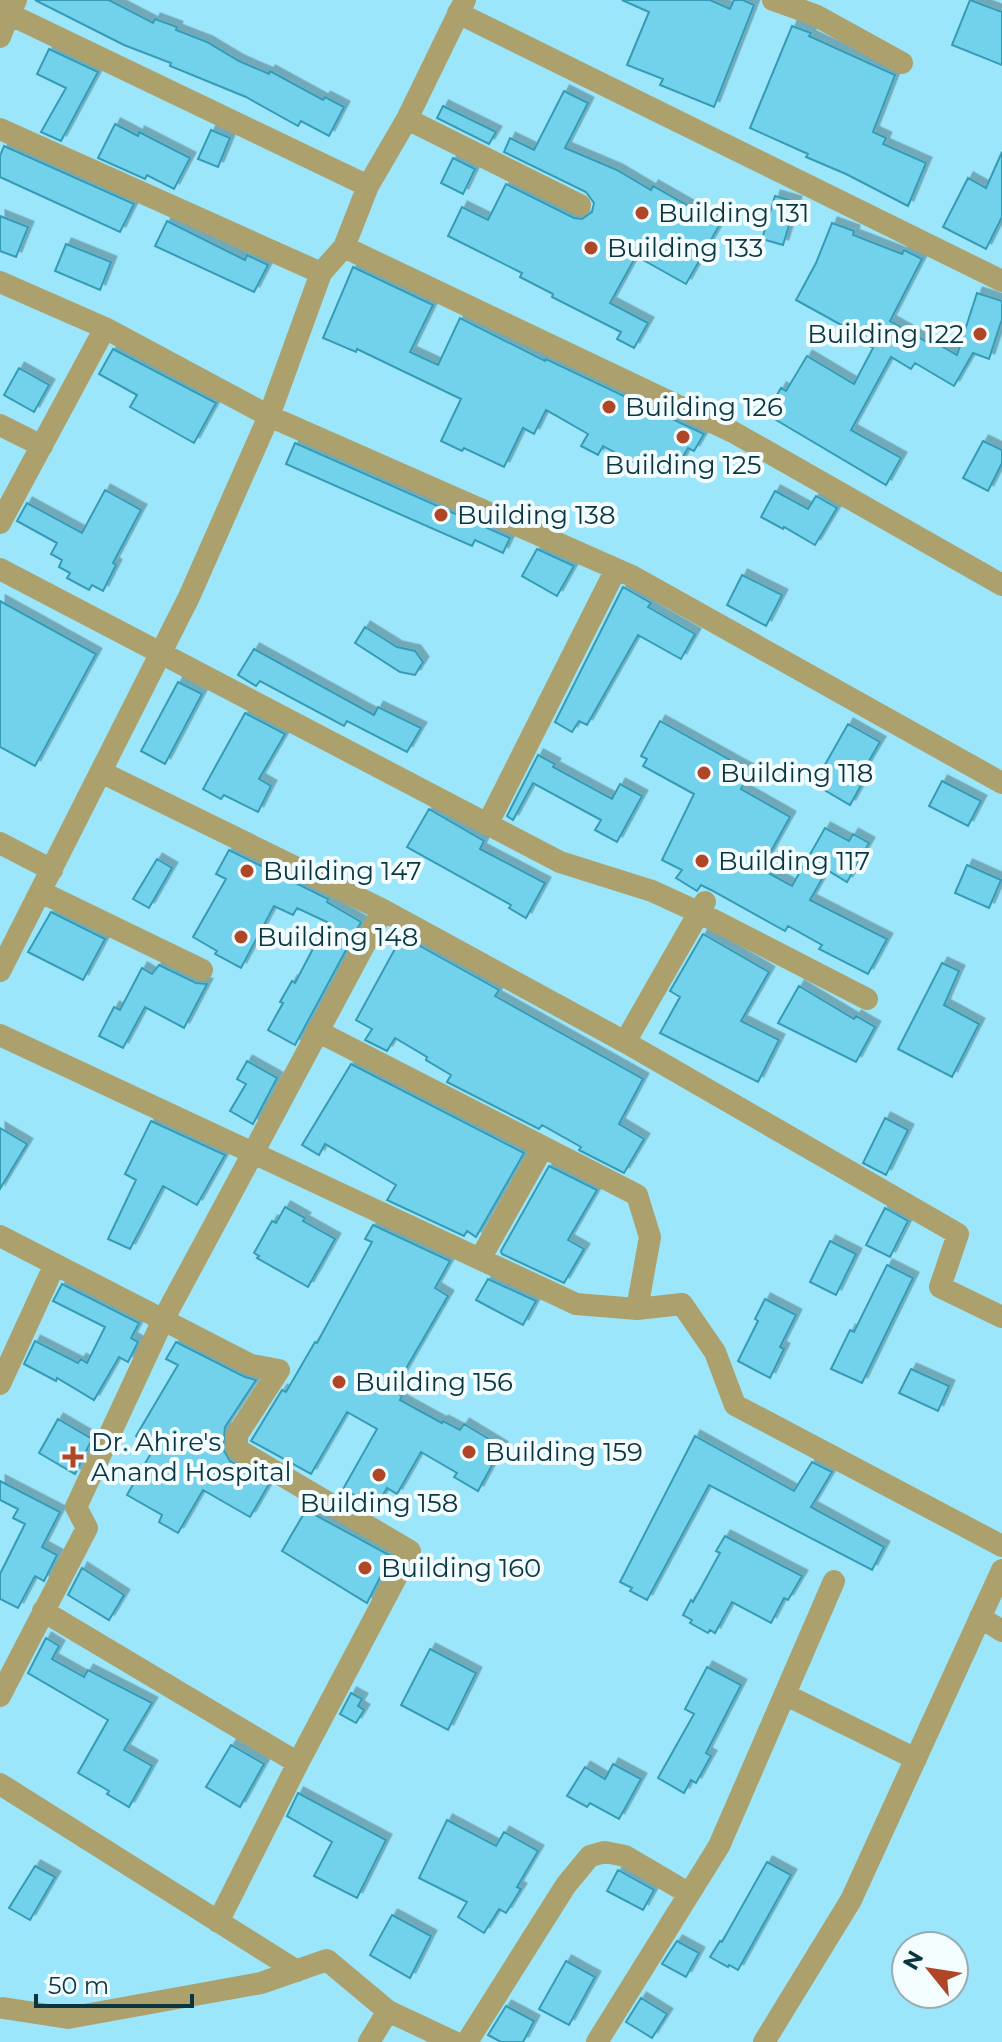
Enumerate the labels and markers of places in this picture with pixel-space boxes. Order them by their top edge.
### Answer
place label: Building 131 [658,197,809,229]
marker: Building 131 [633,204,651,222]
place label: Building 133 [607,232,763,264]
marker: Building 133 [582,239,600,257]
place label: Building 122 [807,318,964,350]
marker: Building 122 [971,325,989,343]
place label: Building 126 [625,391,783,423]
marker: Building 126 [600,398,618,416]
marker: Building 125 [674,428,692,446]
place label: Building 125 [605,449,761,481]
place label: Building 138 [457,499,616,531]
marker: Building 138 [432,506,450,524]
place label: Building 118 [720,757,873,789]
marker: Building 118 [695,764,713,782]
place label: Building 117 [718,845,870,877]
marker: Building 117 [693,852,711,870]
place label: Building 147 [263,855,421,887]
marker: Building 147 [238,862,256,880]
place label: Building 148 [257,921,418,953]
marker: Building 148 [232,928,250,946]
place label: Building 156 [355,1366,513,1398]
marker: Building 156 [330,1373,348,1391]
place label: Dr. Ahire's Anand Hospital [91,1426,291,1488]
place label: Building 159 [485,1436,643,1468]
marker: Building 159 [460,1443,478,1461]
marker: Dr. Ahire's Anand Hospital [62,1446,84,1468]
marker: Building 158 [370,1466,388,1484]
place label: Building 158 [300,1487,458,1519]
place label: Building 160 [381,1552,541,1584]
marker: Building 160 [356,1559,374,1577]

